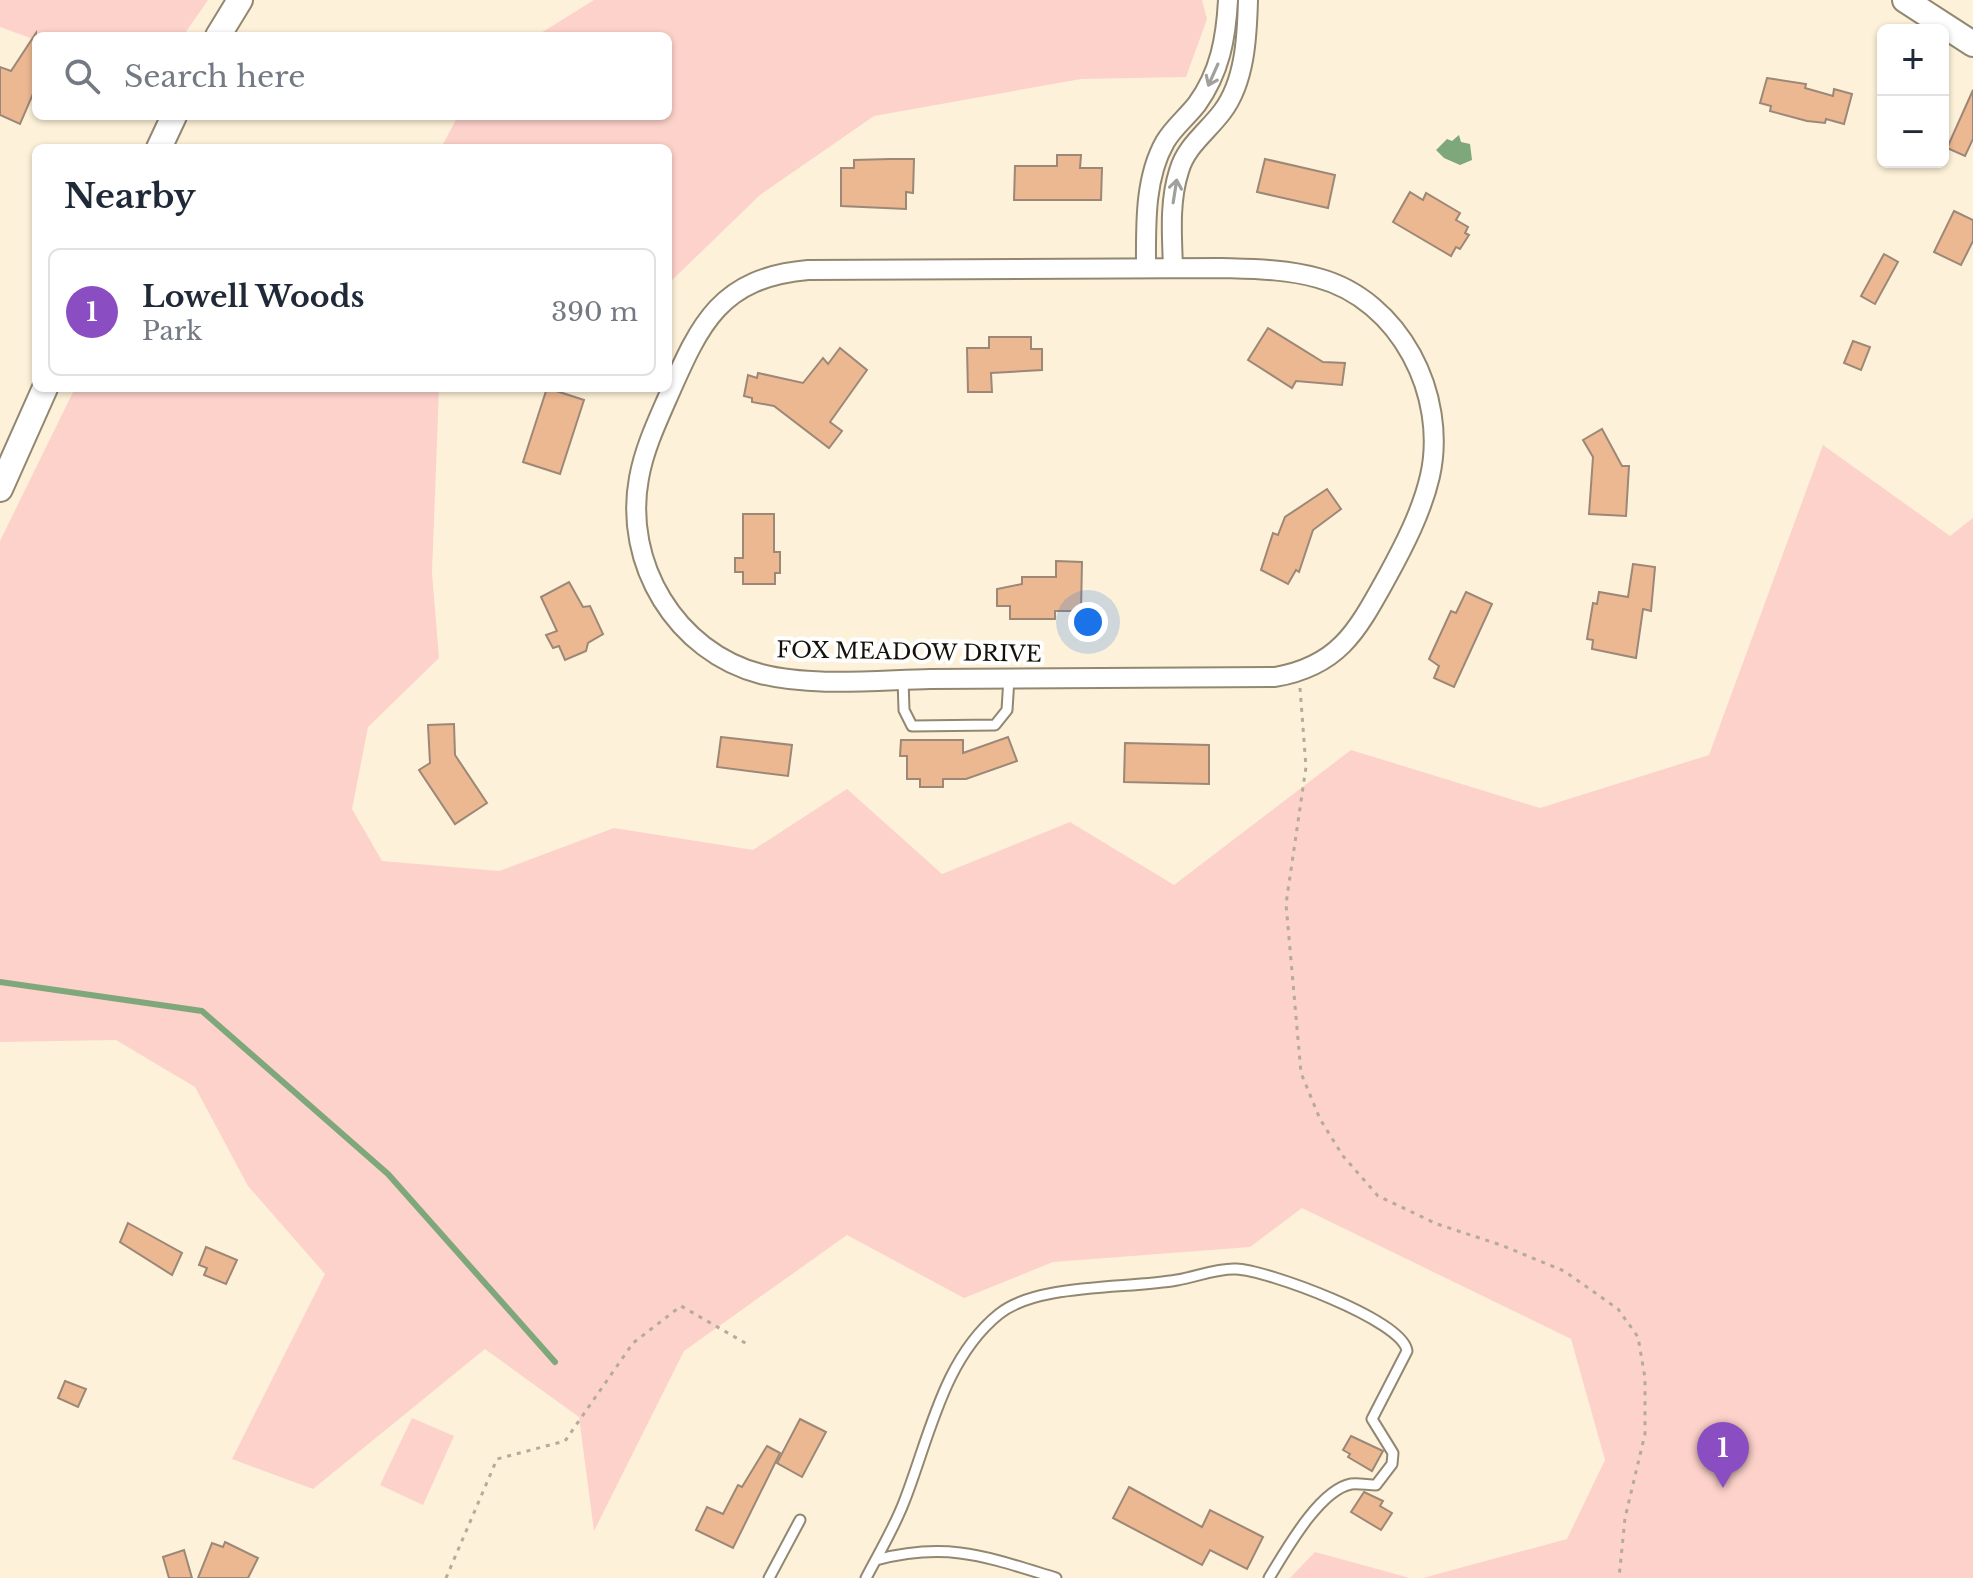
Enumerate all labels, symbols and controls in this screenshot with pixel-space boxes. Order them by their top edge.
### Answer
map controls [1877,24,1949,168]
button: + [1877,24,1949,96]
search box [32,32,672,120]
icon: search [60,54,104,98]
text: Search here [124,58,305,95]
one-way arrow [1204,63,1219,87]
button: − [1877,96,1949,168]
text: Nearby [64,175,196,217]
one-way arrow [1168,178,1183,204]
text: Lowell Woods [142,278,364,315]
text: 1 [86,296,98,328]
text: 390 m [551,296,638,328]
text: Park [142,315,202,347]
your location [1068,602,1108,642]
street label: FOX MEADOW DRIVE [776,636,1042,668]
pin: 1 [1697,1422,1749,1488]

